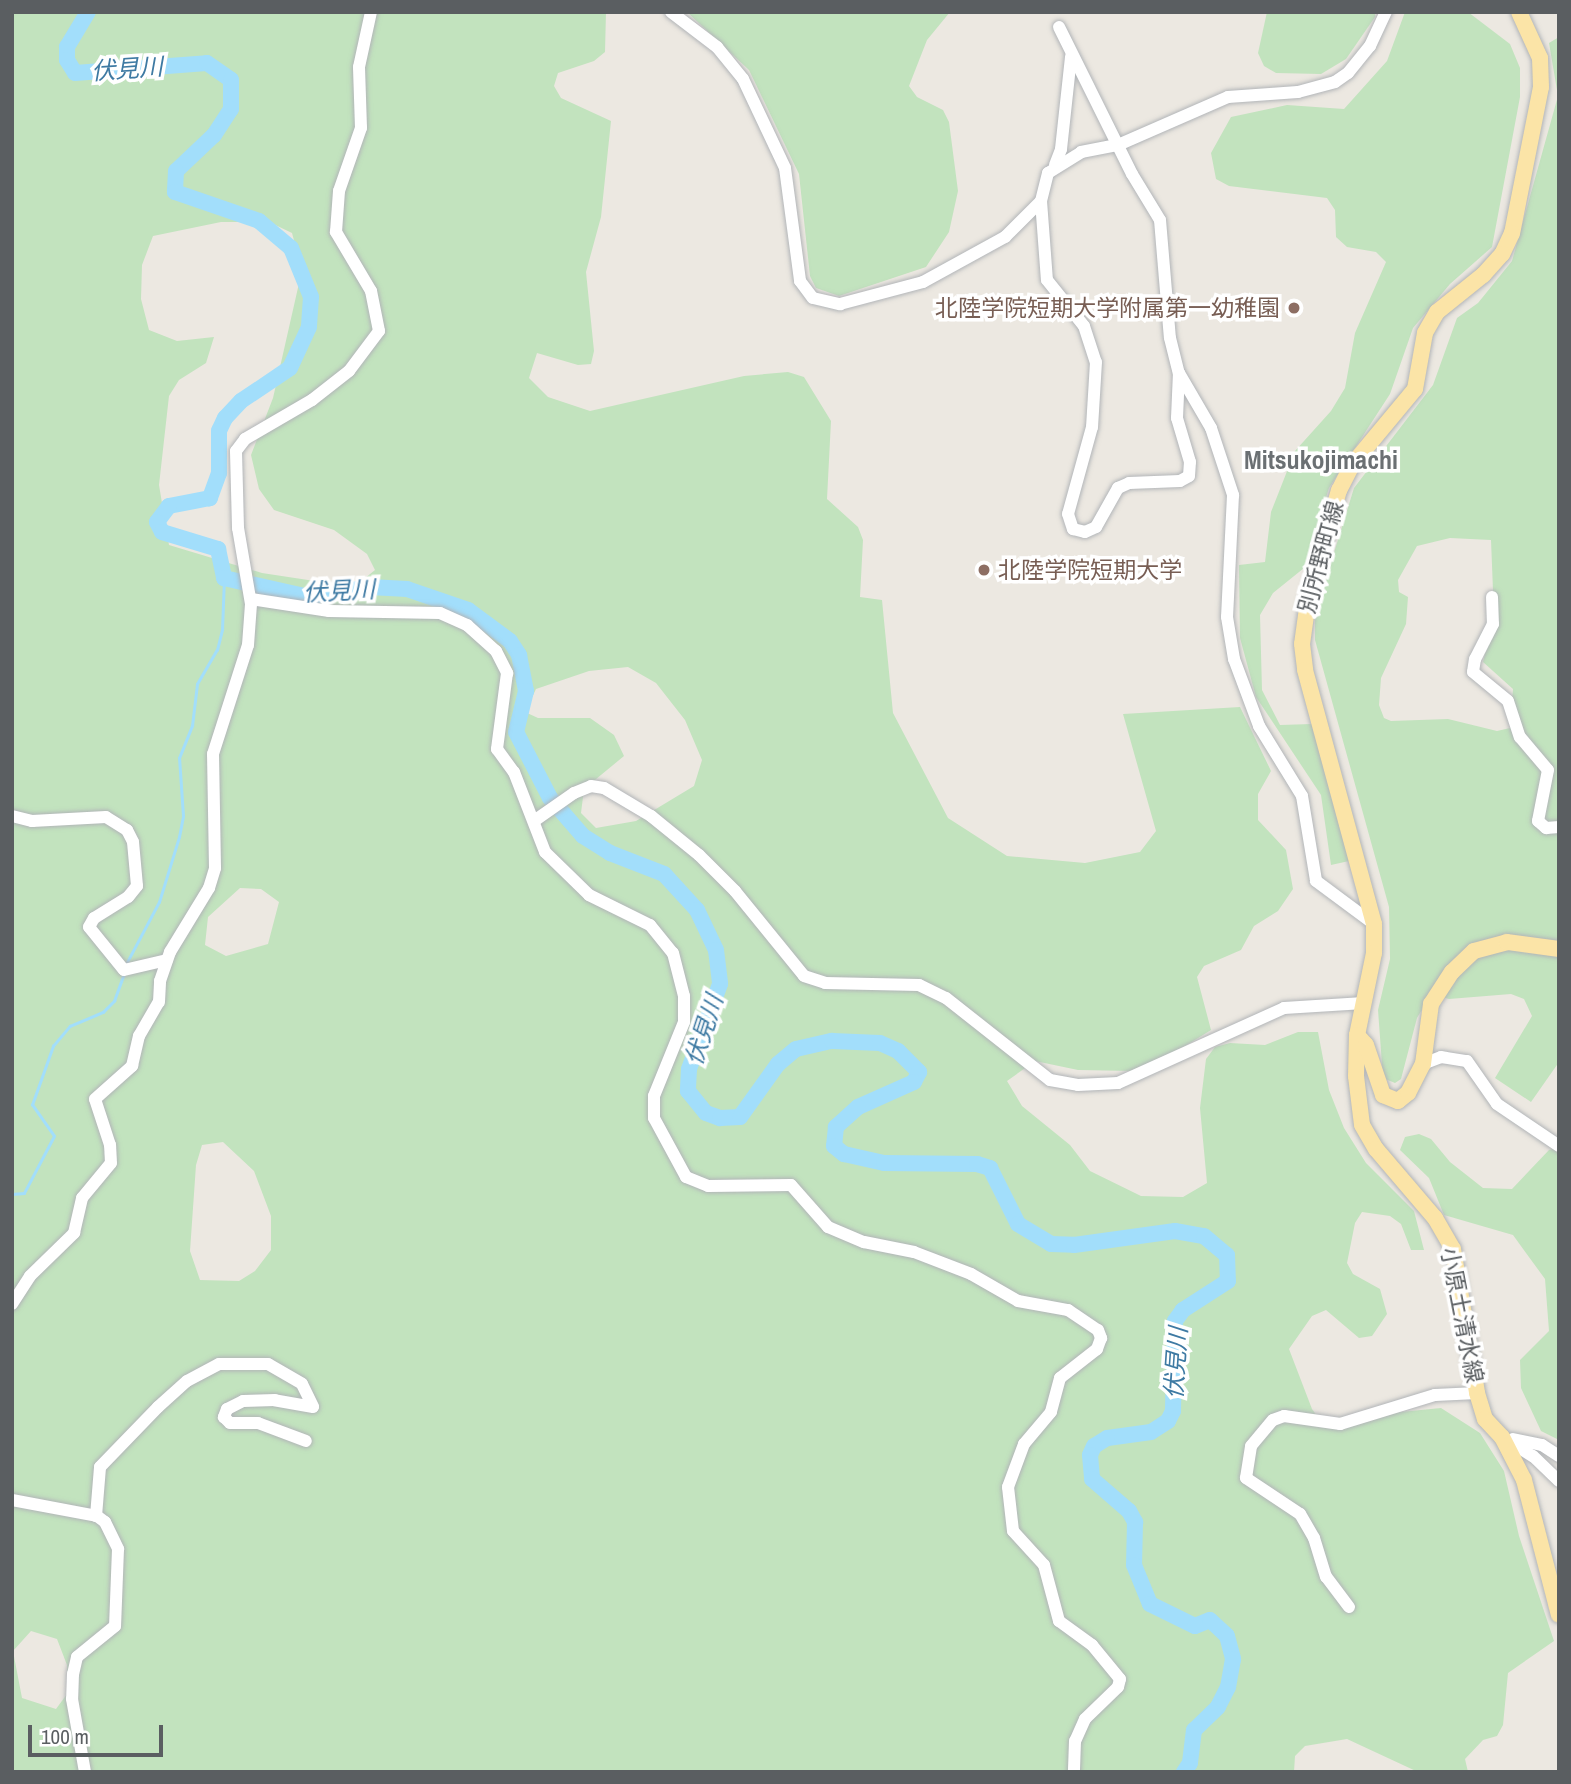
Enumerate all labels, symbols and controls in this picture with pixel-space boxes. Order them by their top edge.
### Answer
water label: 伏見川 [90,52,164,86]
place label: 北陸学院短期大学附属第一幼稚園 [935,294,1280,322]
marker: 北陸学院短期大学附属第一幼稚園 [1286,300,1302,316]
district label: Mitsukojimachi [1244,444,1398,476]
street label: 別所野町線 [1293,498,1349,616]
place label: 北陸学院短期大学 [998,556,1182,584]
marker: 北陸学院短期大学 [976,562,992,578]
water label: 伏見川 [302,575,376,607]
water label: 伏見川 [679,991,729,1069]
street label: 小原土清水線 [1435,1245,1489,1385]
water label: 伏見川 [1159,1326,1193,1400]
scale bar [32,1710,166,1754]
text: 100 m [41,1722,89,1751]

